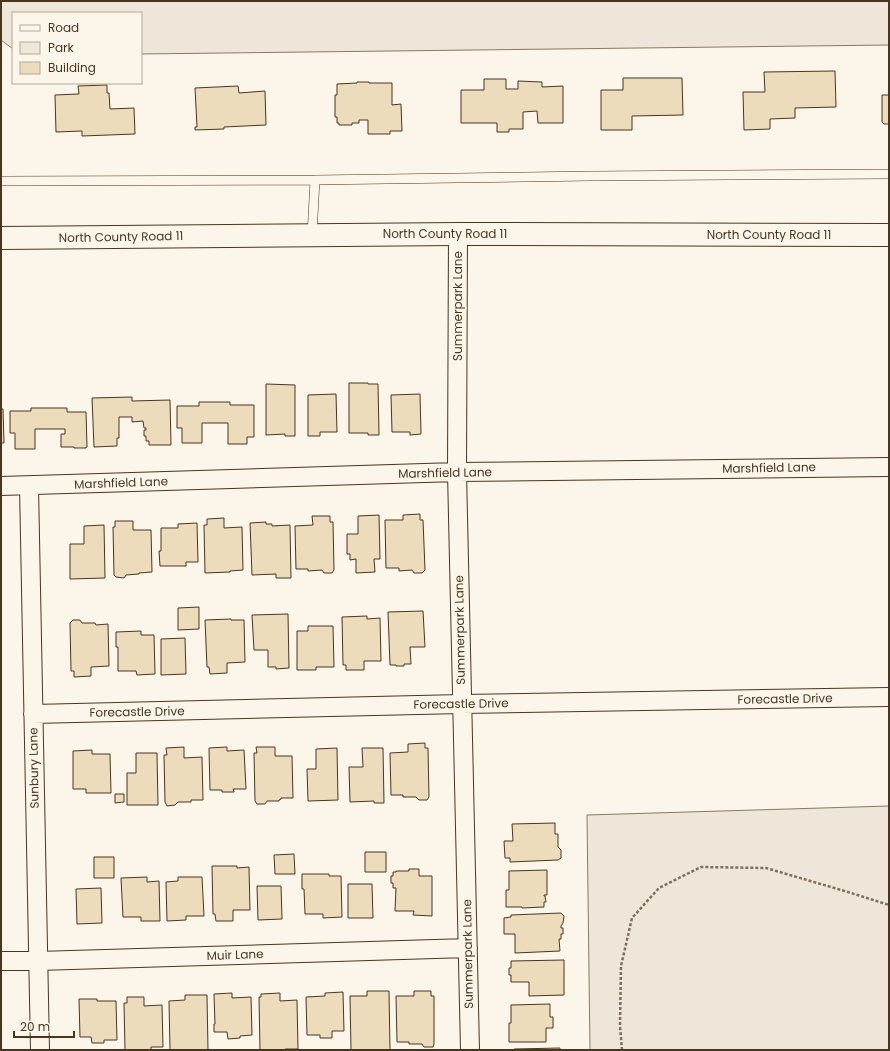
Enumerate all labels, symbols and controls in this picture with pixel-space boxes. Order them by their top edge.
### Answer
legend [12,12,142,84]
text: Road [48,19,79,36]
text: Park [48,39,75,56]
text: Building [48,59,96,76]
street label: North County Road 11 [383,225,507,242]
street label: North County Road 11 [707,226,831,243]
street label: North County Road 11 [59,227,183,246]
street label: Summerpark Lane [449,251,466,361]
street label: Marshfield Lane [722,458,816,477]
street label: Marshfield Lane [398,463,492,482]
street label: Marshfield Lane [74,472,168,493]
street label: Summerpark Lane [450,575,469,685]
street label: Forecastle Drive [737,689,833,708]
street label: Forecastle Drive [413,694,509,713]
street label: Forecastle Drive [89,702,185,721]
street label: Sunbury Lane [24,727,43,809]
street label: Summerpark Lane [458,899,477,1009]
street label: Muir Lane [206,945,264,964]
scale bar [14,1013,74,1039]
text: 20 m [20,1018,50,1035]

